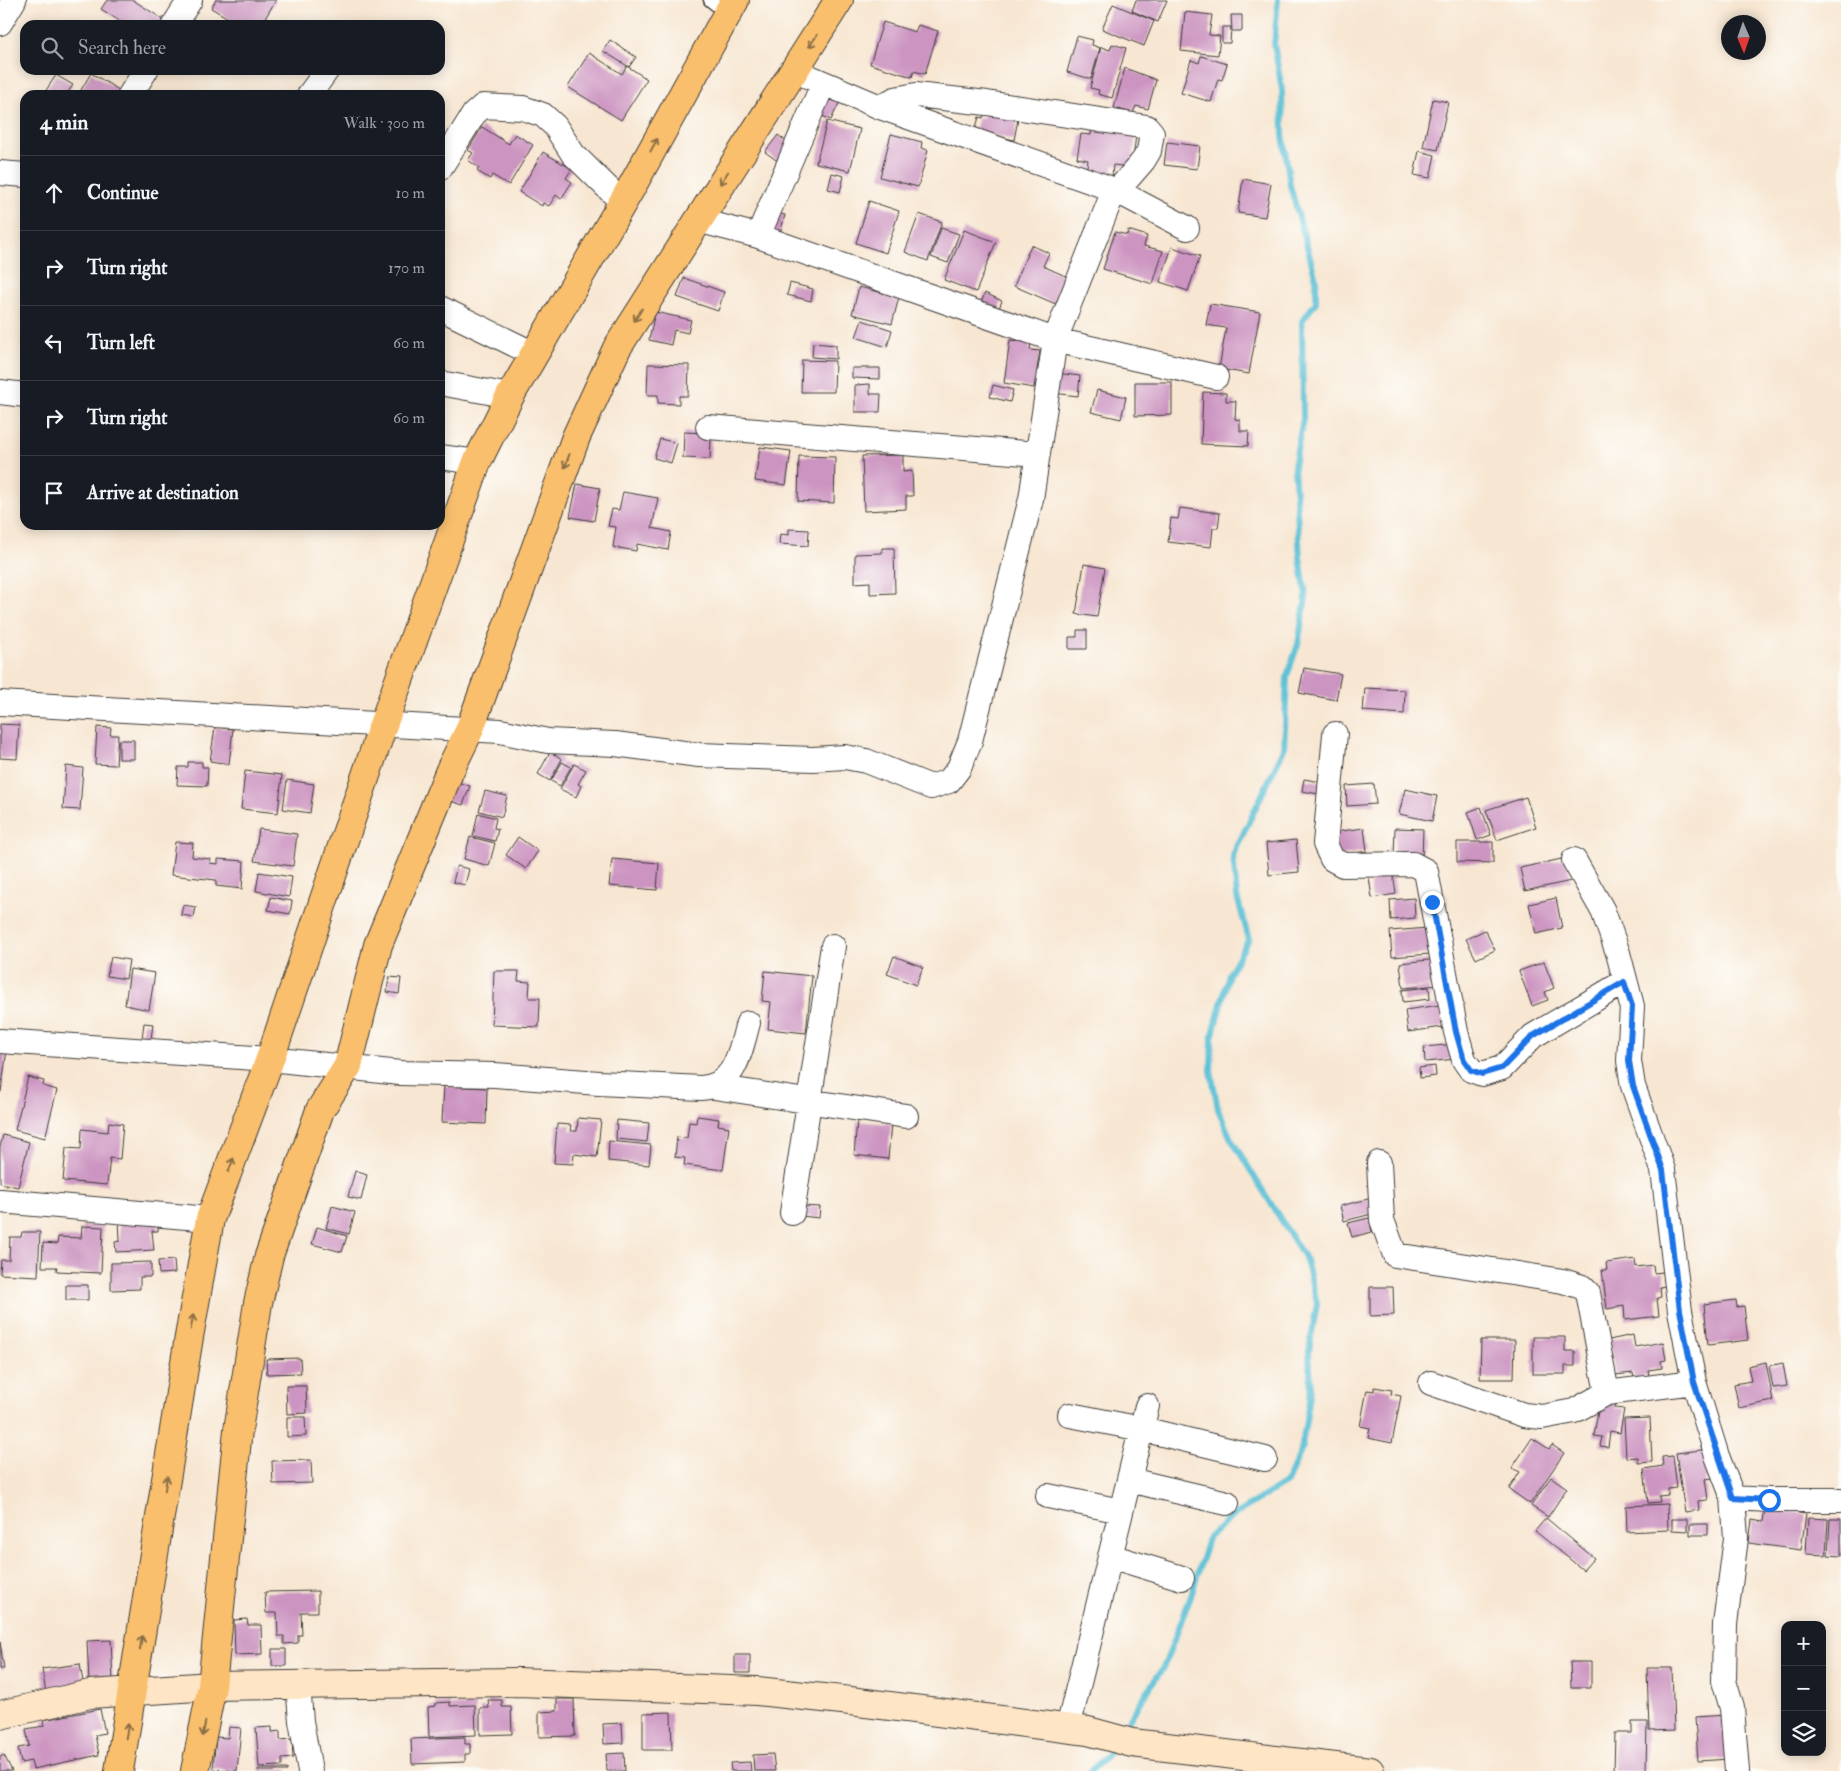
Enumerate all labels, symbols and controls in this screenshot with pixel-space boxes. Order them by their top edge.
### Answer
north arrow [1721,15,1766,60]
search box [20,20,445,75]
icon: search [38,34,66,62]
one-way arrow [807,34,818,48]
text: Search here [78,36,166,60]
text: 4 min [40,109,88,136]
text: Walk · 300 m [344,113,425,133]
one-way arrow [650,138,659,153]
one-way arrow [719,170,729,184]
icon: ahead [40,179,68,207]
text: Continue [87,181,158,205]
text: 10 m [395,183,425,203]
icon: right [40,254,68,282]
text: Turn right [87,256,167,280]
text: 170 m [388,258,425,278]
one-way arrow [632,307,642,321]
icon: left [40,329,68,357]
text: Turn left [87,331,155,355]
text: 60 m [393,333,425,353]
icon: right [40,404,68,432]
text: Turn right [87,406,167,430]
text: 60 m [393,408,425,428]
one-way arrow [562,453,571,468]
icon: arrive [40,479,68,507]
text: Arrive at destination [87,481,239,505]
route end [1421,891,1444,914]
one-way arrow [227,1158,236,1173]
one-way arrow [187,1315,197,1331]
one-way arrow [162,1475,172,1491]
route start [1758,1489,1781,1512]
map controls [1781,1621,1826,1756]
button: + [1781,1621,1826,1666]
one-way arrow [137,1636,147,1652]
button: − [1781,1666,1826,1711]
button: layers [1781,1711,1826,1756]
one-way arrow [198,1720,208,1736]
one-way arrow [122,1724,132,1740]

